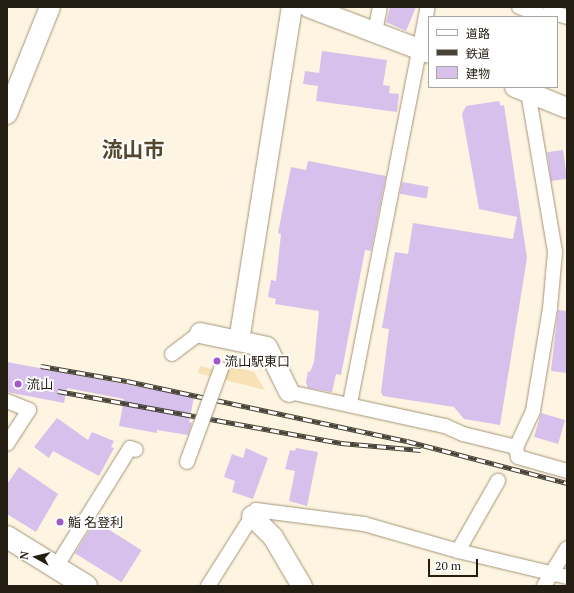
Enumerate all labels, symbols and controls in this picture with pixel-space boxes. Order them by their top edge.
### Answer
legend [428,16,558,88]
text: 道路 [466,26,490,41]
text: 鉄道 [466,46,490,61]
text: 建物 [466,66,490,81]
district label: 流山市 [102,136,164,162]
place label: 流山駅東口 [225,353,290,369]
marker: 流山駅東口 [212,356,222,366]
place label: 流山 [27,376,53,392]
marker: 流山 [12,378,24,390]
place label: 鮨 名登利 [68,514,123,530]
marker: 鮨 名登利 [55,517,65,527]
north arrow [16,537,56,577]
text: N [17,550,32,560]
scale bar [430,551,480,577]
text: 20 m [435,558,461,573]

